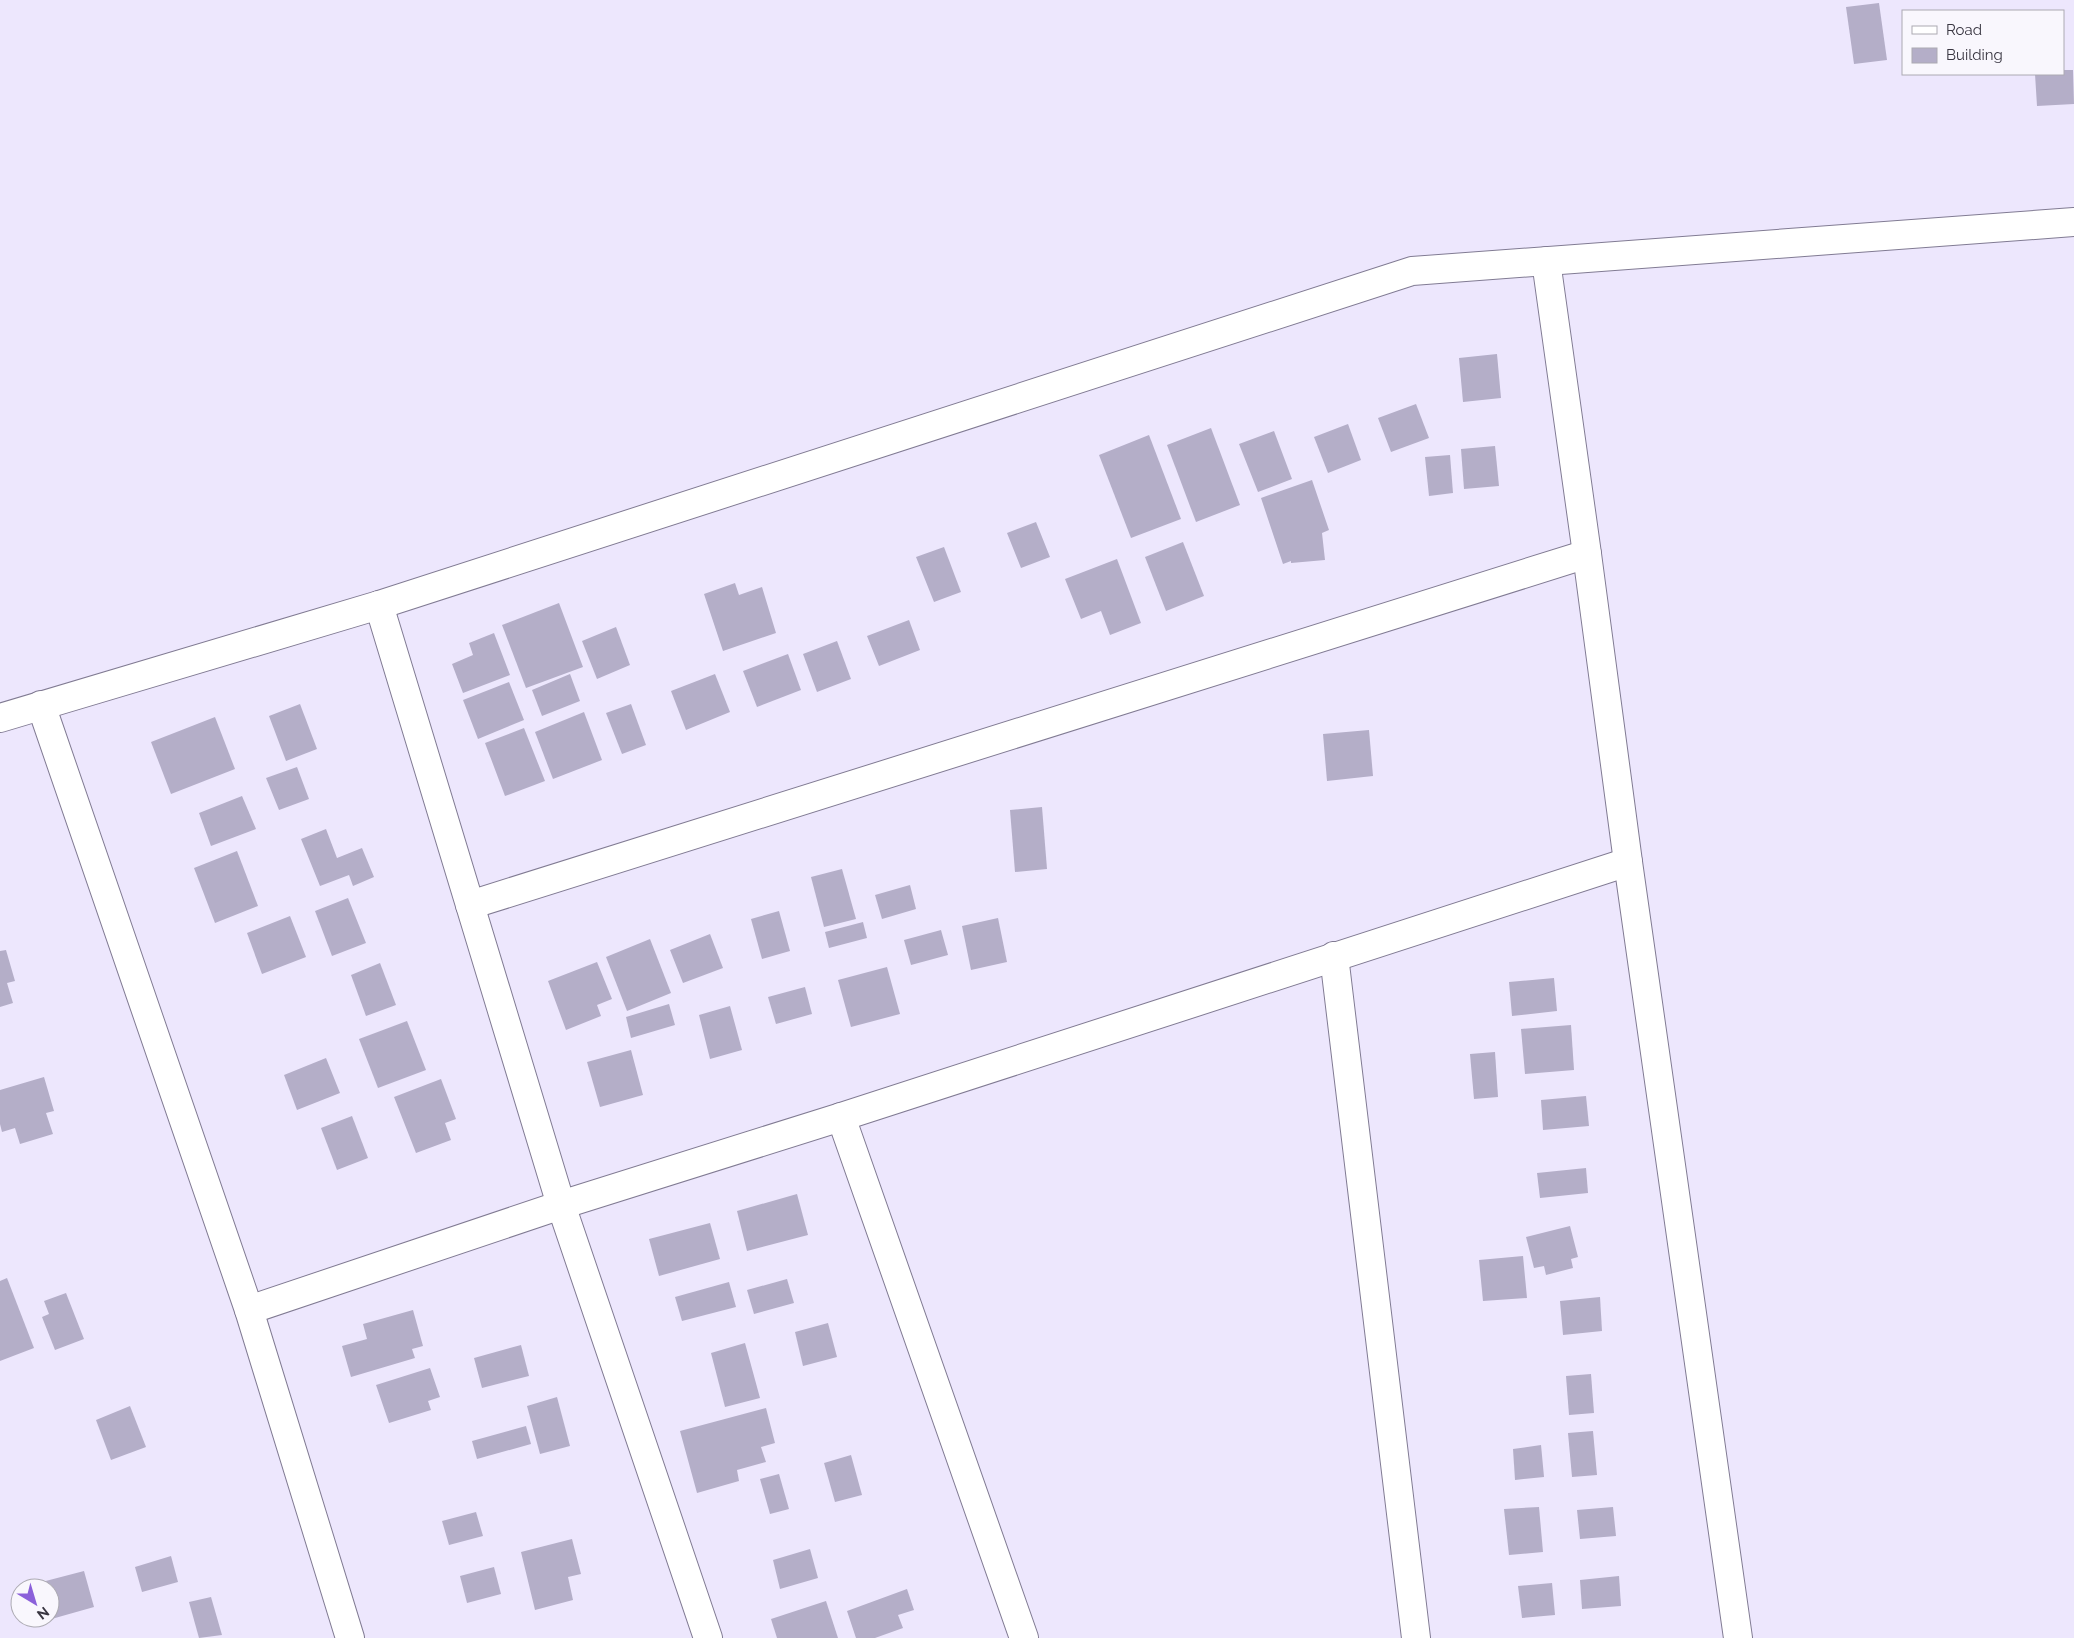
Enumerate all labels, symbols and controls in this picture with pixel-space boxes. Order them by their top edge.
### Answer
legend [1902,10,2064,75]
text: Road [1946,21,1982,39]
text: Building [1946,46,2003,64]
north arrow [10,1578,60,1628]
text: N [34,1604,52,1623]

